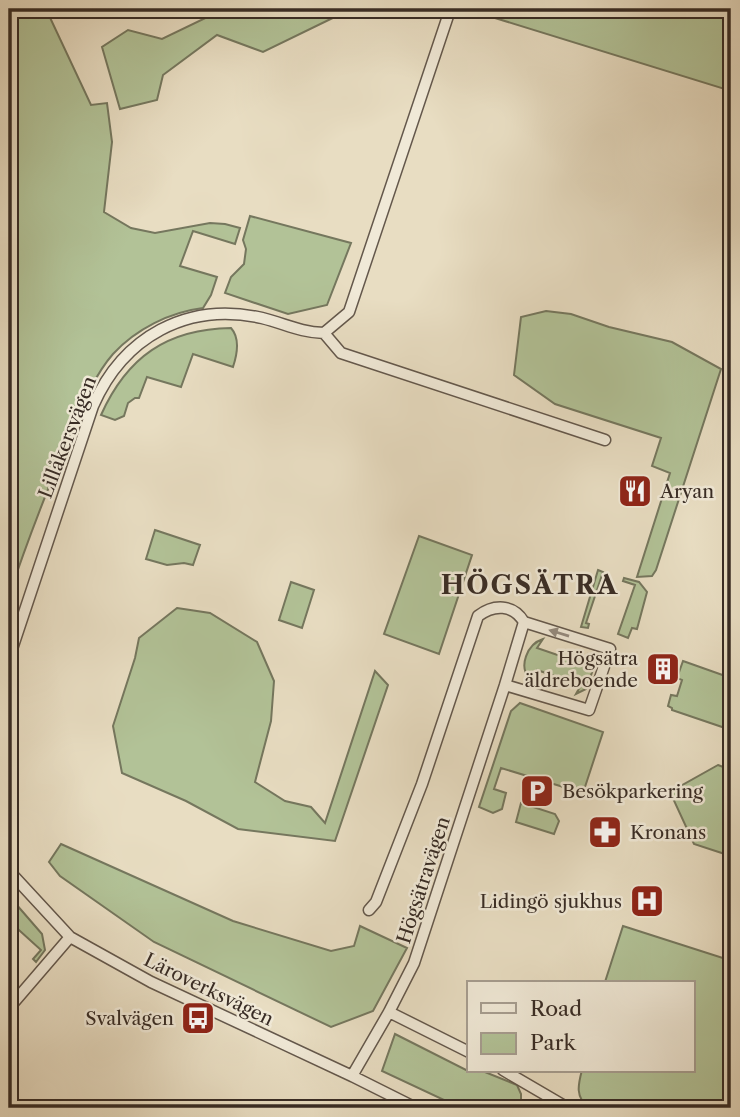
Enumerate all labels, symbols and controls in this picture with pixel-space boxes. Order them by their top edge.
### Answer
street label: Lillåkersvägen [34,373,101,501]
restaurant icon: Aryan [616,472,654,510]
place label: Aryan [659,480,714,503]
district label: HÖGSÄTRA [441,568,619,601]
one-way arrow [549,628,570,638]
place label: Högsätra äldreboende [525,647,638,692]
building icon: Högsätra äldreboende [644,650,682,688]
parking icon: Besökparkering [518,772,556,810]
place label: Besökparkering [562,780,704,803]
pharmacy icon: Kronans [586,813,624,851]
street label: Högsätravägen [392,814,455,947]
place label: Kronans [630,821,706,844]
hospital icon: Lidingö sjukhus [628,882,666,920]
place label: Lidingö sjukhus [480,890,622,913]
street label: Läroverksvägen [140,948,277,1031]
legend [467,981,694,1072]
text: Road [530,996,582,1021]
bus stop icon: Svalvägen [179,999,217,1037]
place label: Svalvägen [85,1007,174,1030]
text: Park [530,1030,576,1055]

